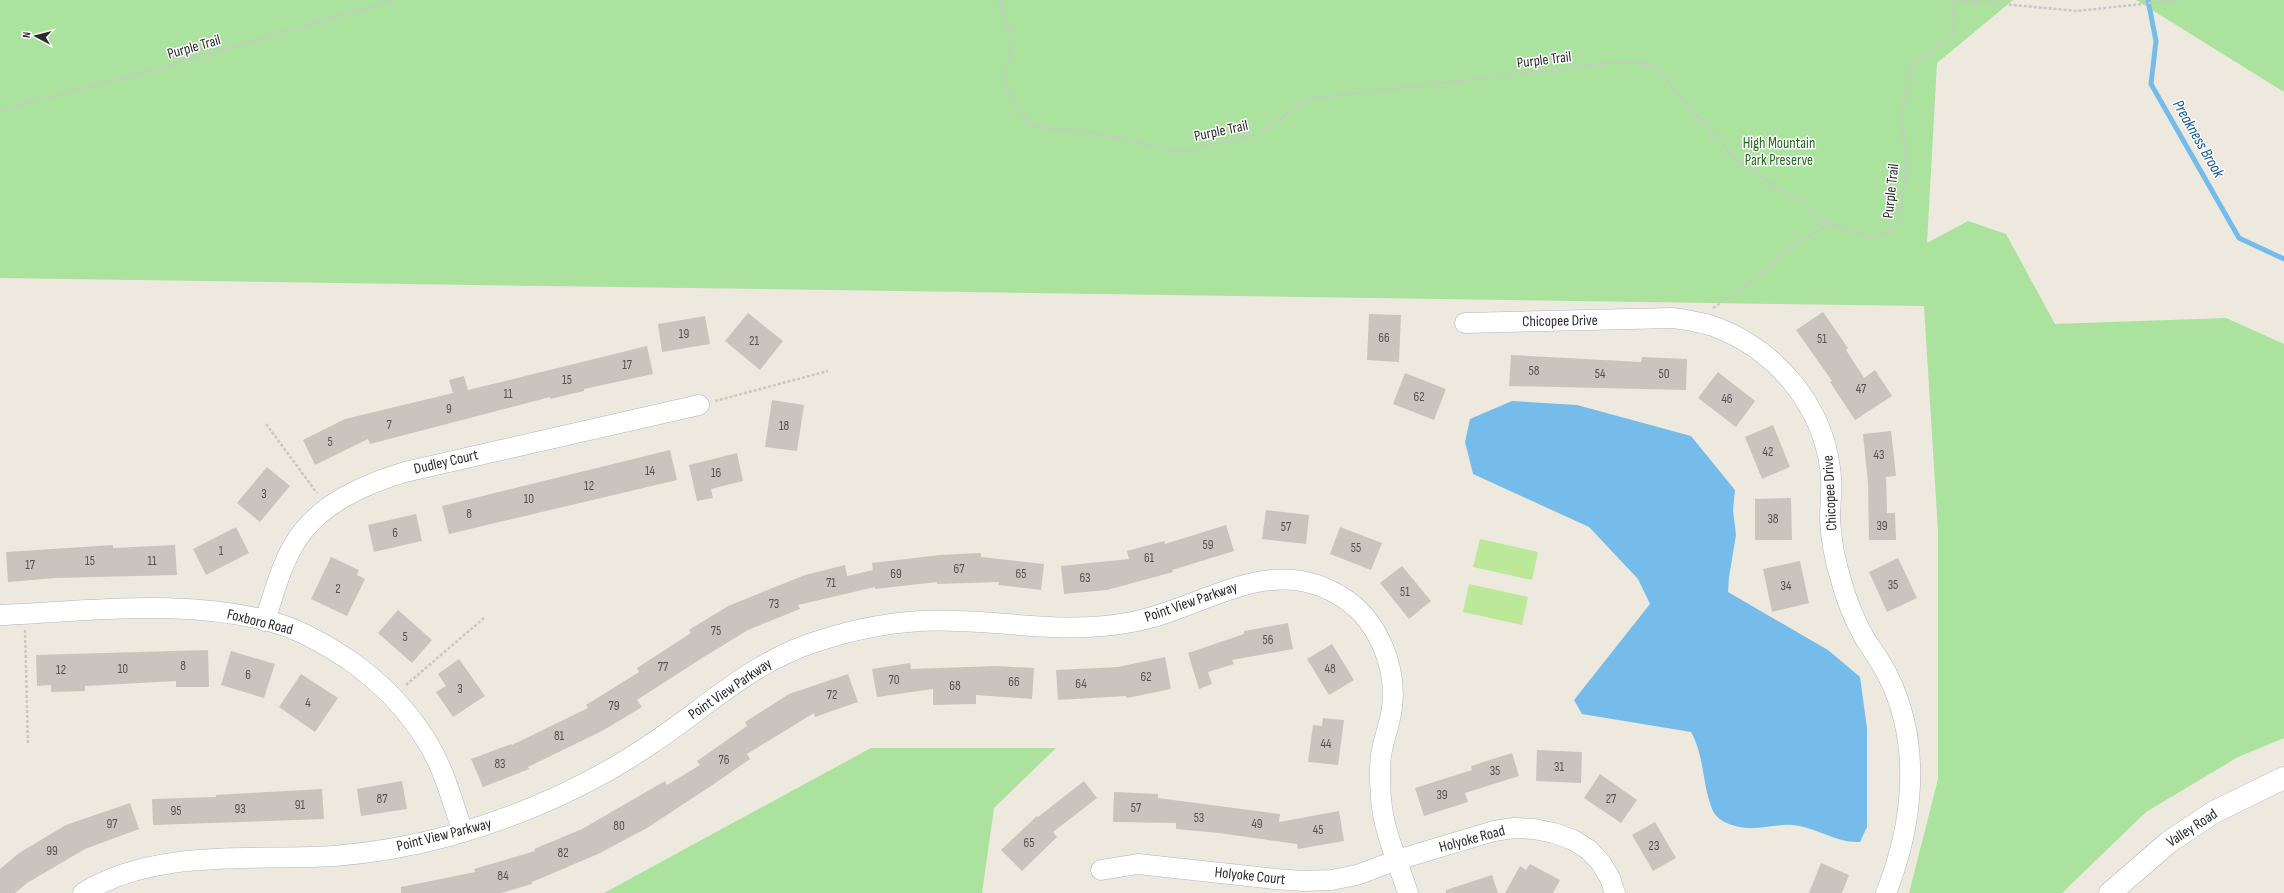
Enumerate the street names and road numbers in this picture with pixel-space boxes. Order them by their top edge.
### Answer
street label: Purple Trail [165,30,223,64]
street label: Purple Trail [1516,47,1572,73]
street label: Purple Trail [1192,116,1250,146]
street label: Purple Trail [1879,163,1903,219]
street label: Chicopee Drive [1522,311,1598,331]
street label: Dudley Court [412,445,480,479]
street label: Chicopee Drive [1819,455,1841,531]
street label: Point View Parkway [1142,577,1240,627]
street label: Foxboro Road [225,605,295,639]
street label: Point View Parkway [685,654,776,724]
street label: Valley Road [2163,805,2221,851]
street label: Point View Parkway [395,814,493,856]
street label: Holyoke Road [1437,821,1507,857]
street label: Holyoke Court [1214,863,1287,889]

